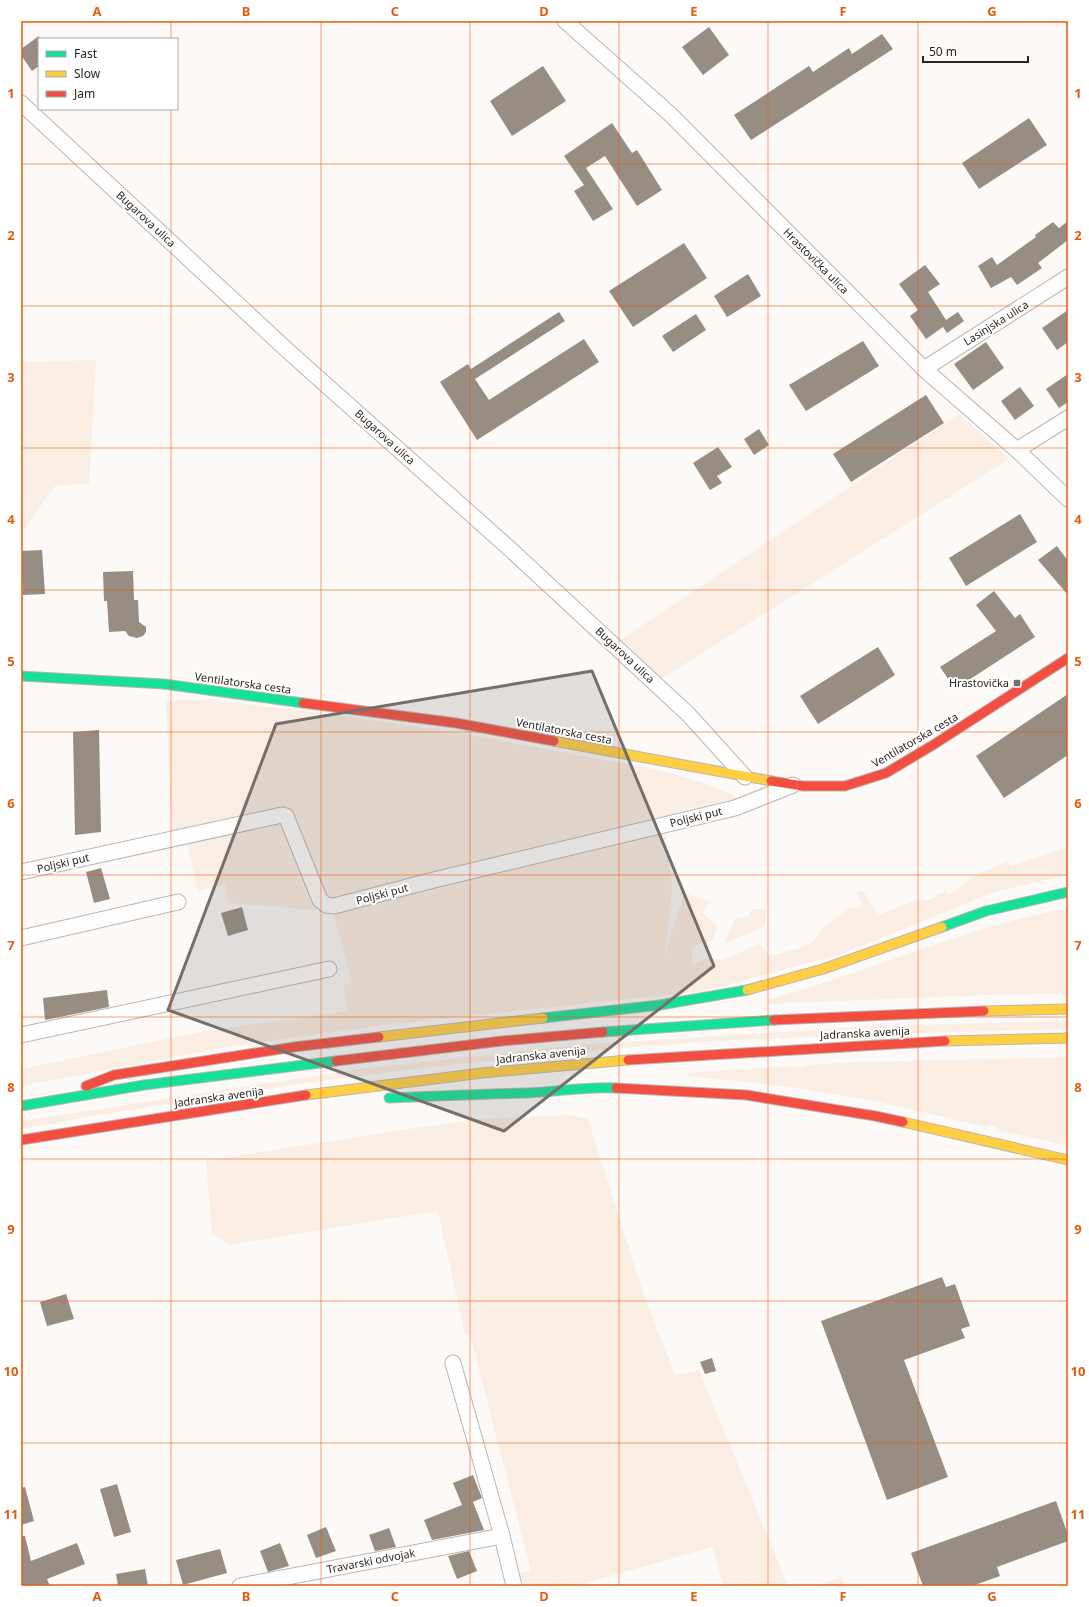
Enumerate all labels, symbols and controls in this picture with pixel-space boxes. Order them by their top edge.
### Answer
text: A [93,2,102,20]
text: B [242,2,250,20]
text: C [391,2,399,20]
text: D [539,2,549,20]
text: E [690,2,698,20]
text: F [839,2,847,20]
text: G [987,2,997,20]
legend [38,38,178,110]
scale bar [923,38,1028,64]
text: 50 m [929,43,957,60]
text: Fast [74,45,98,62]
text: Slow [74,65,101,82]
text: 1 [7,84,15,102]
text: 1 [1074,84,1082,102]
text: Jam [73,85,95,102]
street label: Bugarova ulica [113,187,179,250]
street label: Hrastovička ulica [780,225,852,297]
text: 2 [7,226,15,244]
text: 2 [1074,226,1082,244]
street label: Lasinjska ulica [960,297,1031,348]
text: 3 [7,368,15,386]
text: 3 [1074,368,1082,386]
street label: Bugarova ulica [352,406,419,468]
text: 4 [7,510,15,528]
text: 4 [1074,510,1082,528]
street label: Bugarova ulica [592,623,658,686]
text: 5 [7,652,15,670]
text: 5 [1074,652,1082,670]
street label: Ventilatorska cesta [194,668,292,697]
place label: Hrastovička [949,675,1009,690]
marker: Hrastovička [1012,678,1022,688]
street label: Ventilatorska cesta [869,709,961,770]
street label: Ventilatorska cesta [515,714,613,747]
text: 6 [7,794,15,812]
text: 6 [1074,794,1082,812]
street label: Poljski put [668,803,724,830]
street label: Poljski put [35,849,91,876]
street label: Poljski put [354,879,410,908]
text: 7 [7,936,15,954]
text: 7 [1074,936,1082,954]
street label: Jadranska avenija [819,1023,910,1042]
street label: Jadranska avenija [494,1042,586,1067]
text: 8 [7,1078,15,1096]
text: 8 [1074,1078,1082,1096]
street label: Jadranska avenija [172,1083,265,1110]
text: 9 [7,1220,15,1238]
text: 9 [1074,1220,1082,1238]
text: 10 [4,1362,18,1380]
text: 10 [1071,1362,1085,1380]
text: 11 [4,1505,18,1523]
text: 11 [1071,1505,1085,1523]
street label: Travarski odvojak [325,1545,417,1576]
text: A [93,1587,102,1605]
text: B [242,1587,250,1605]
text: C [391,1587,399,1605]
text: D [539,1587,549,1605]
text: E [690,1587,698,1605]
text: F [839,1587,847,1605]
text: G [987,1587,997,1605]

